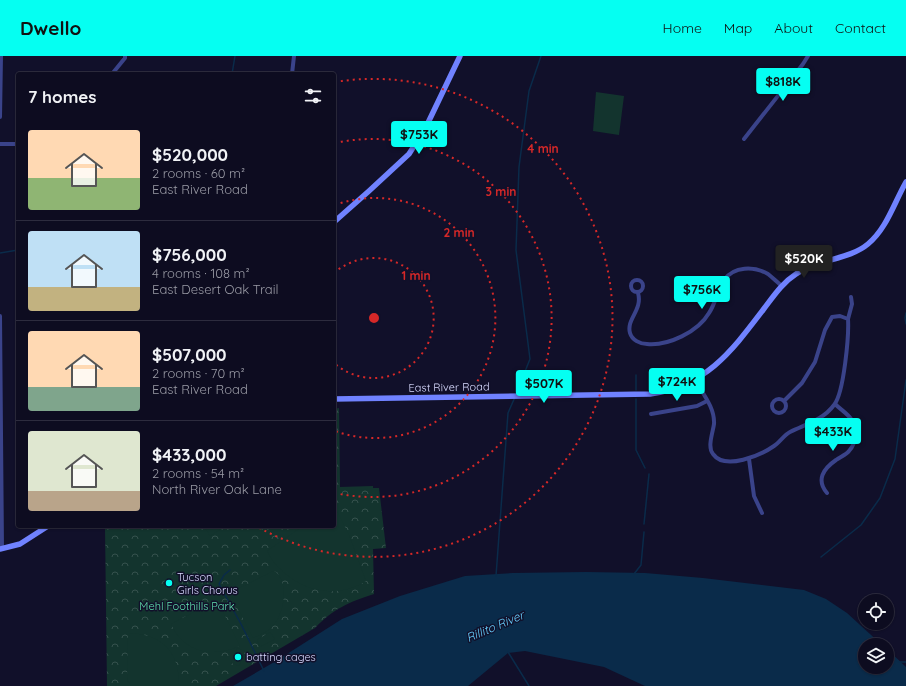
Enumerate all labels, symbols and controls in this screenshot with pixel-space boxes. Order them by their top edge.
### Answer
text: Dwello [20,16,81,40]
text: Home [663,19,702,37]
text: Map [724,19,752,37]
text: About [774,19,813,37]
text: Contact [835,19,886,37]
pin: $818K [755,68,811,102]
text: $818K [765,73,801,89]
icon: filters [302,85,324,107]
text: 7 homes [28,86,97,107]
pin: $753K [391,121,447,155]
text: $753K [400,126,438,142]
text: 4 min [527,141,559,156]
text: $520,000 [152,144,228,165]
icon: home [60,146,108,194]
text: 2 rooms · 60 m² [152,165,245,181]
text: East River Road [152,181,248,197]
text: 3 min [486,184,516,199]
text: 2 min [443,225,475,240]
text: $756,000 [152,244,227,265]
pin: $520K [776,245,832,279]
icon: home [60,247,108,295]
text: $520K [784,250,824,266]
text: 4 rooms · 108 m² [152,265,250,281]
text: 1 min [401,268,431,283]
pin: $756K [674,276,730,310]
text: East Desert Oak Trail [152,281,278,297]
text: $756K [683,281,721,297]
centre of rings [367,311,381,325]
text: $507,000 [152,344,227,365]
icon: home [60,347,108,395]
text: 2 rooms · 70 m² [152,365,245,381]
pin: $724K [649,368,705,402]
pin: $507K [516,370,572,404]
text: $724K [658,373,696,389]
text: $507K [525,375,563,391]
street label: East River Road [408,379,490,395]
text: East River Road [152,381,248,397]
pin: $433K [805,418,861,452]
text: $433K [814,423,852,439]
text: $433,000 [152,444,226,465]
icon: home [60,447,108,495]
text: 2 rooms · 54 m² [152,465,244,481]
text: North River Oak Lane [152,481,282,497]
place label: Tucson Girls Chorus [177,570,238,597]
marker: Tucson Girls Chorus [164,578,174,588]
map controls [858,594,894,674]
button: locate [858,594,894,630]
park label: Mehl Foothills Park [139,599,235,613]
water label: Rillito River [464,607,528,645]
button: layers [858,638,894,674]
place label: batting cages [246,650,316,664]
marker: batting cages [233,652,243,662]

